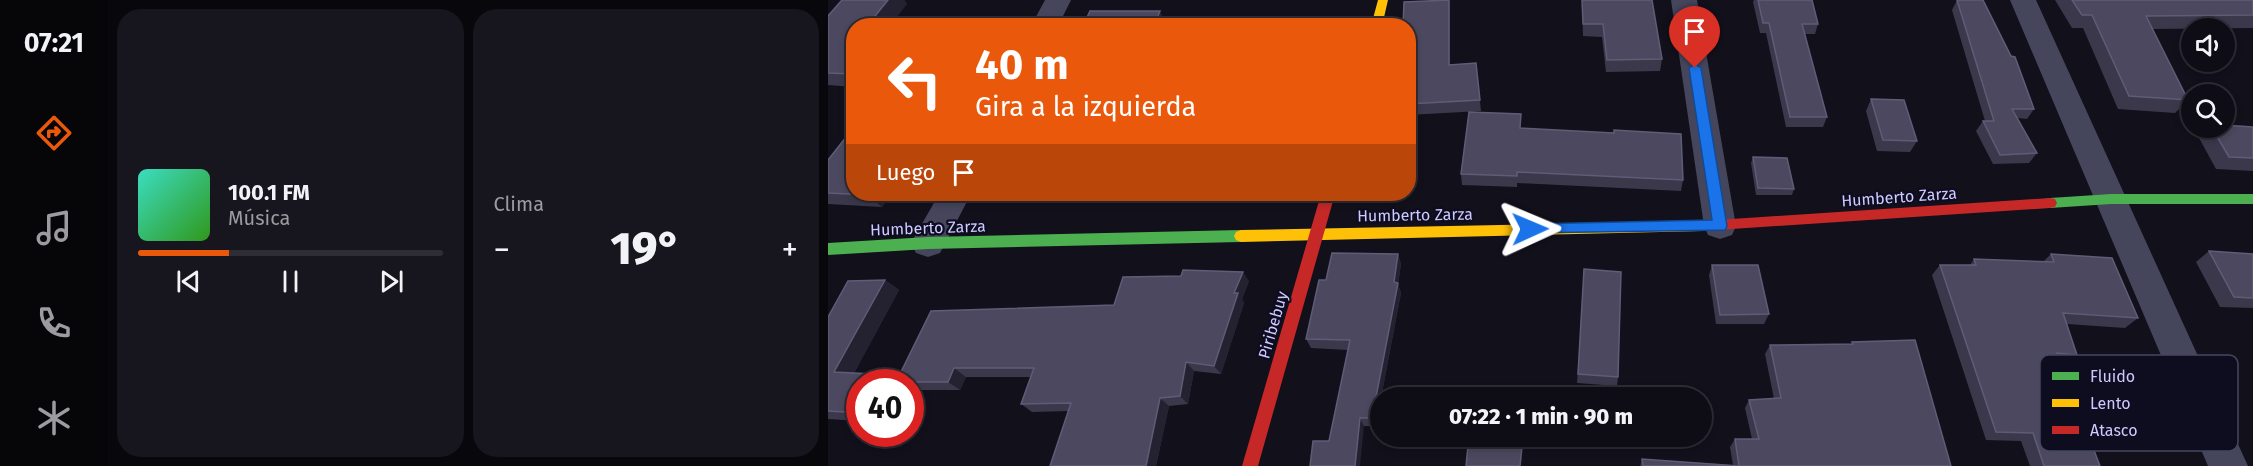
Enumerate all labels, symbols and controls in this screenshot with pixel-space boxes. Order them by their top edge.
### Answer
pin [1669,6,1720,68]
icon: arrive [1678,15,1711,48]
map controls [2181,18,2235,138]
button: sound [2181,18,2235,72]
text: 07:21 [24,27,84,59]
text: 40 m [975,40,1069,90]
icon: left [876,42,954,120]
button: search [2181,84,2235,138]
text: Gira a la izquierda [975,91,1196,123]
icon: directions [33,112,75,154]
icon: arrive [947,156,980,189]
text: Luego [876,159,935,186]
text: 100.1 FM [228,179,310,206]
street label: Humberto Zarza [1841,183,1957,211]
text: Clima [494,192,544,216]
position arrow [1498,197,1562,261]
street label: Humberto Zarza [1357,204,1473,226]
text: Música [228,206,290,230]
icon: music [33,207,75,249]
street label: Humberto Zarza [870,216,986,240]
text: 19° [611,222,681,276]
text: − [494,230,510,270]
text: + [782,230,798,270]
icon: previous [172,265,205,298]
icon: pause [274,265,307,298]
icon: next [375,265,408,298]
street label: Piribebuy [1254,289,1292,361]
icon: phone [33,302,75,344]
legend [2040,355,2238,451]
text: Fluido [2090,367,2135,386]
speed limit sign: 40 [846,369,924,447]
text: Lento [2090,394,2131,413]
icon: climate [33,397,75,439]
text: 07:22 · 1 min · 90 m [1449,403,1633,430]
text: Atasco [2090,421,2138,440]

